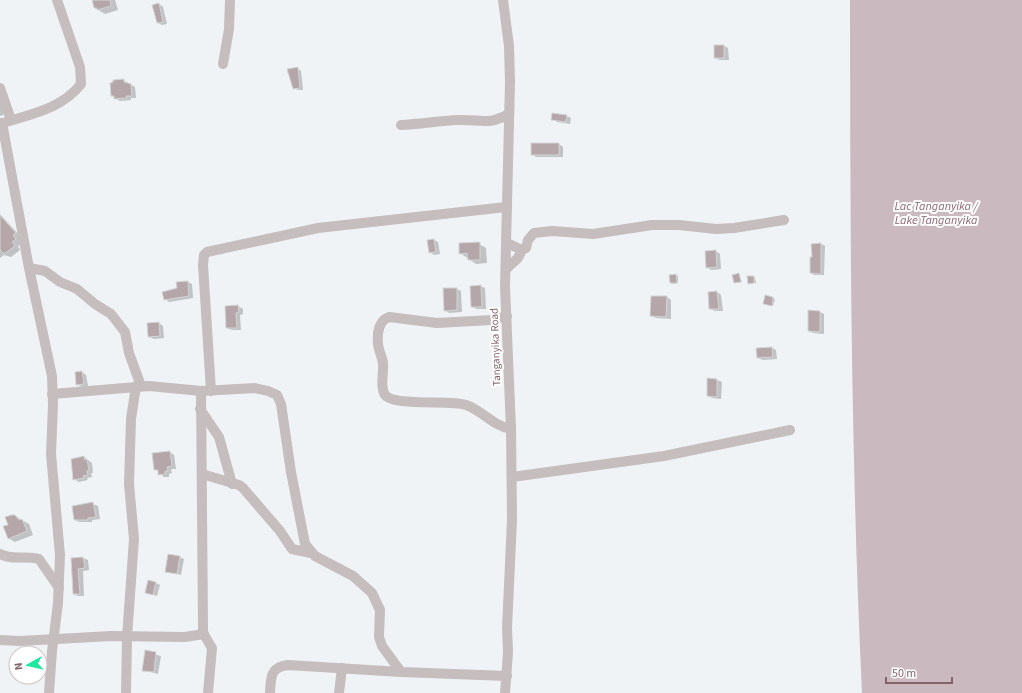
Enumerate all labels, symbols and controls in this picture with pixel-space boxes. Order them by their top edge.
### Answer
water label: Lac Tanganyika / Lake Tanganyika [894,198,979,229]
street label: Tanganyika Road [487,308,504,386]
north arrow [8,645,48,685]
scale bar [886,659,952,685]
text: N [11,662,27,671]
text: 50 m [892,665,916,682]

